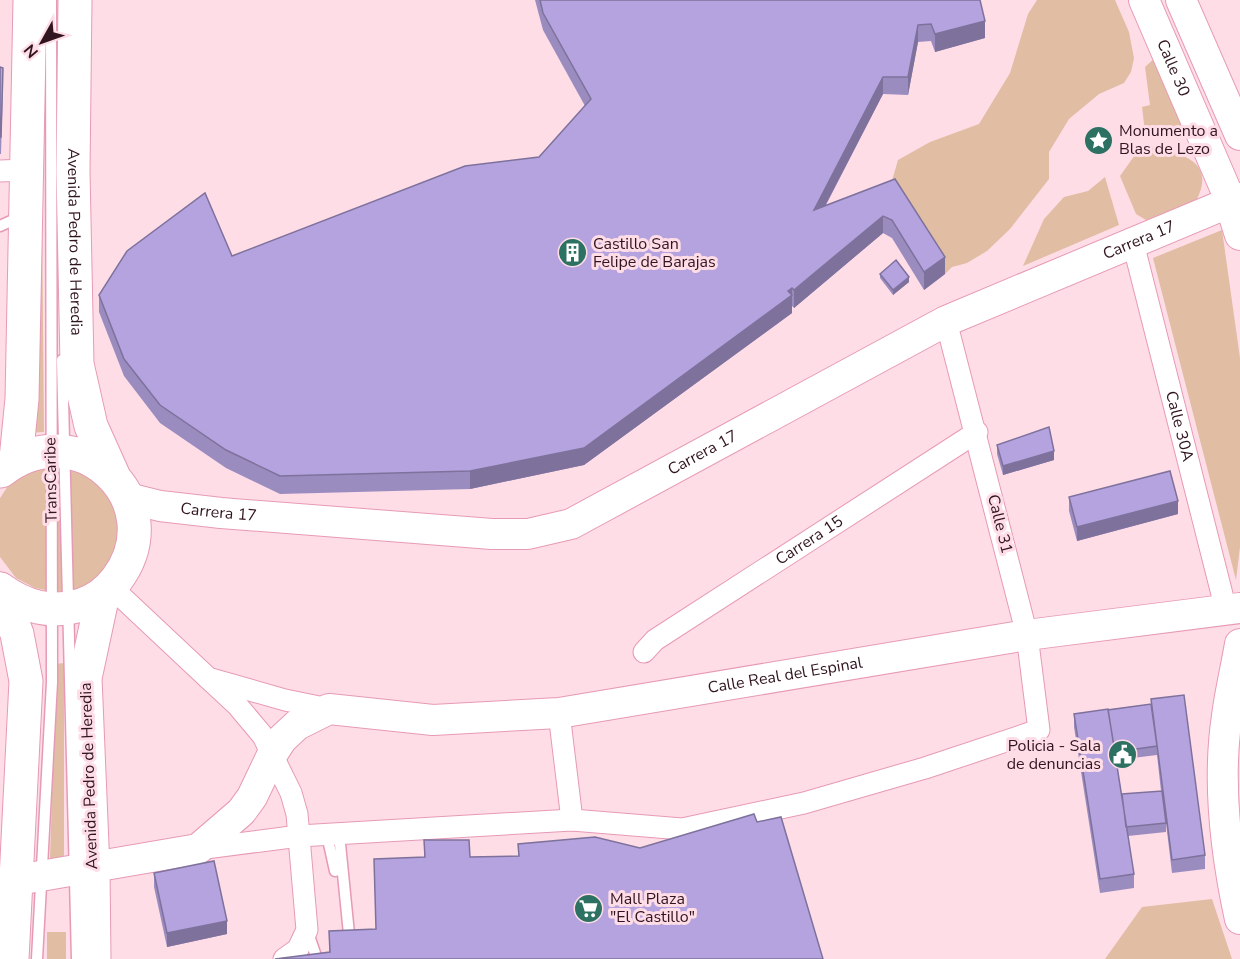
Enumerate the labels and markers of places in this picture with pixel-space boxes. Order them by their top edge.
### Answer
place label: Monumento a Blas de Lezo [1119,120,1218,160]
place icon: Monumento a Blas de Lezo [1082,124,1114,156]
place label: Castillo San Felipe de Barajas [593,233,716,273]
building icon: Castillo San Felipe de Barajas [556,237,588,269]
place label: Policia - Sala de denuncias [1007,735,1101,775]
public building icon: Policia - Sala de denuncias [1106,739,1138,771]
place label: Mall Plaza "El Castillo" [610,888,695,928]
supermarket icon: Mall Plaza "El Castillo" [573,892,605,924]

